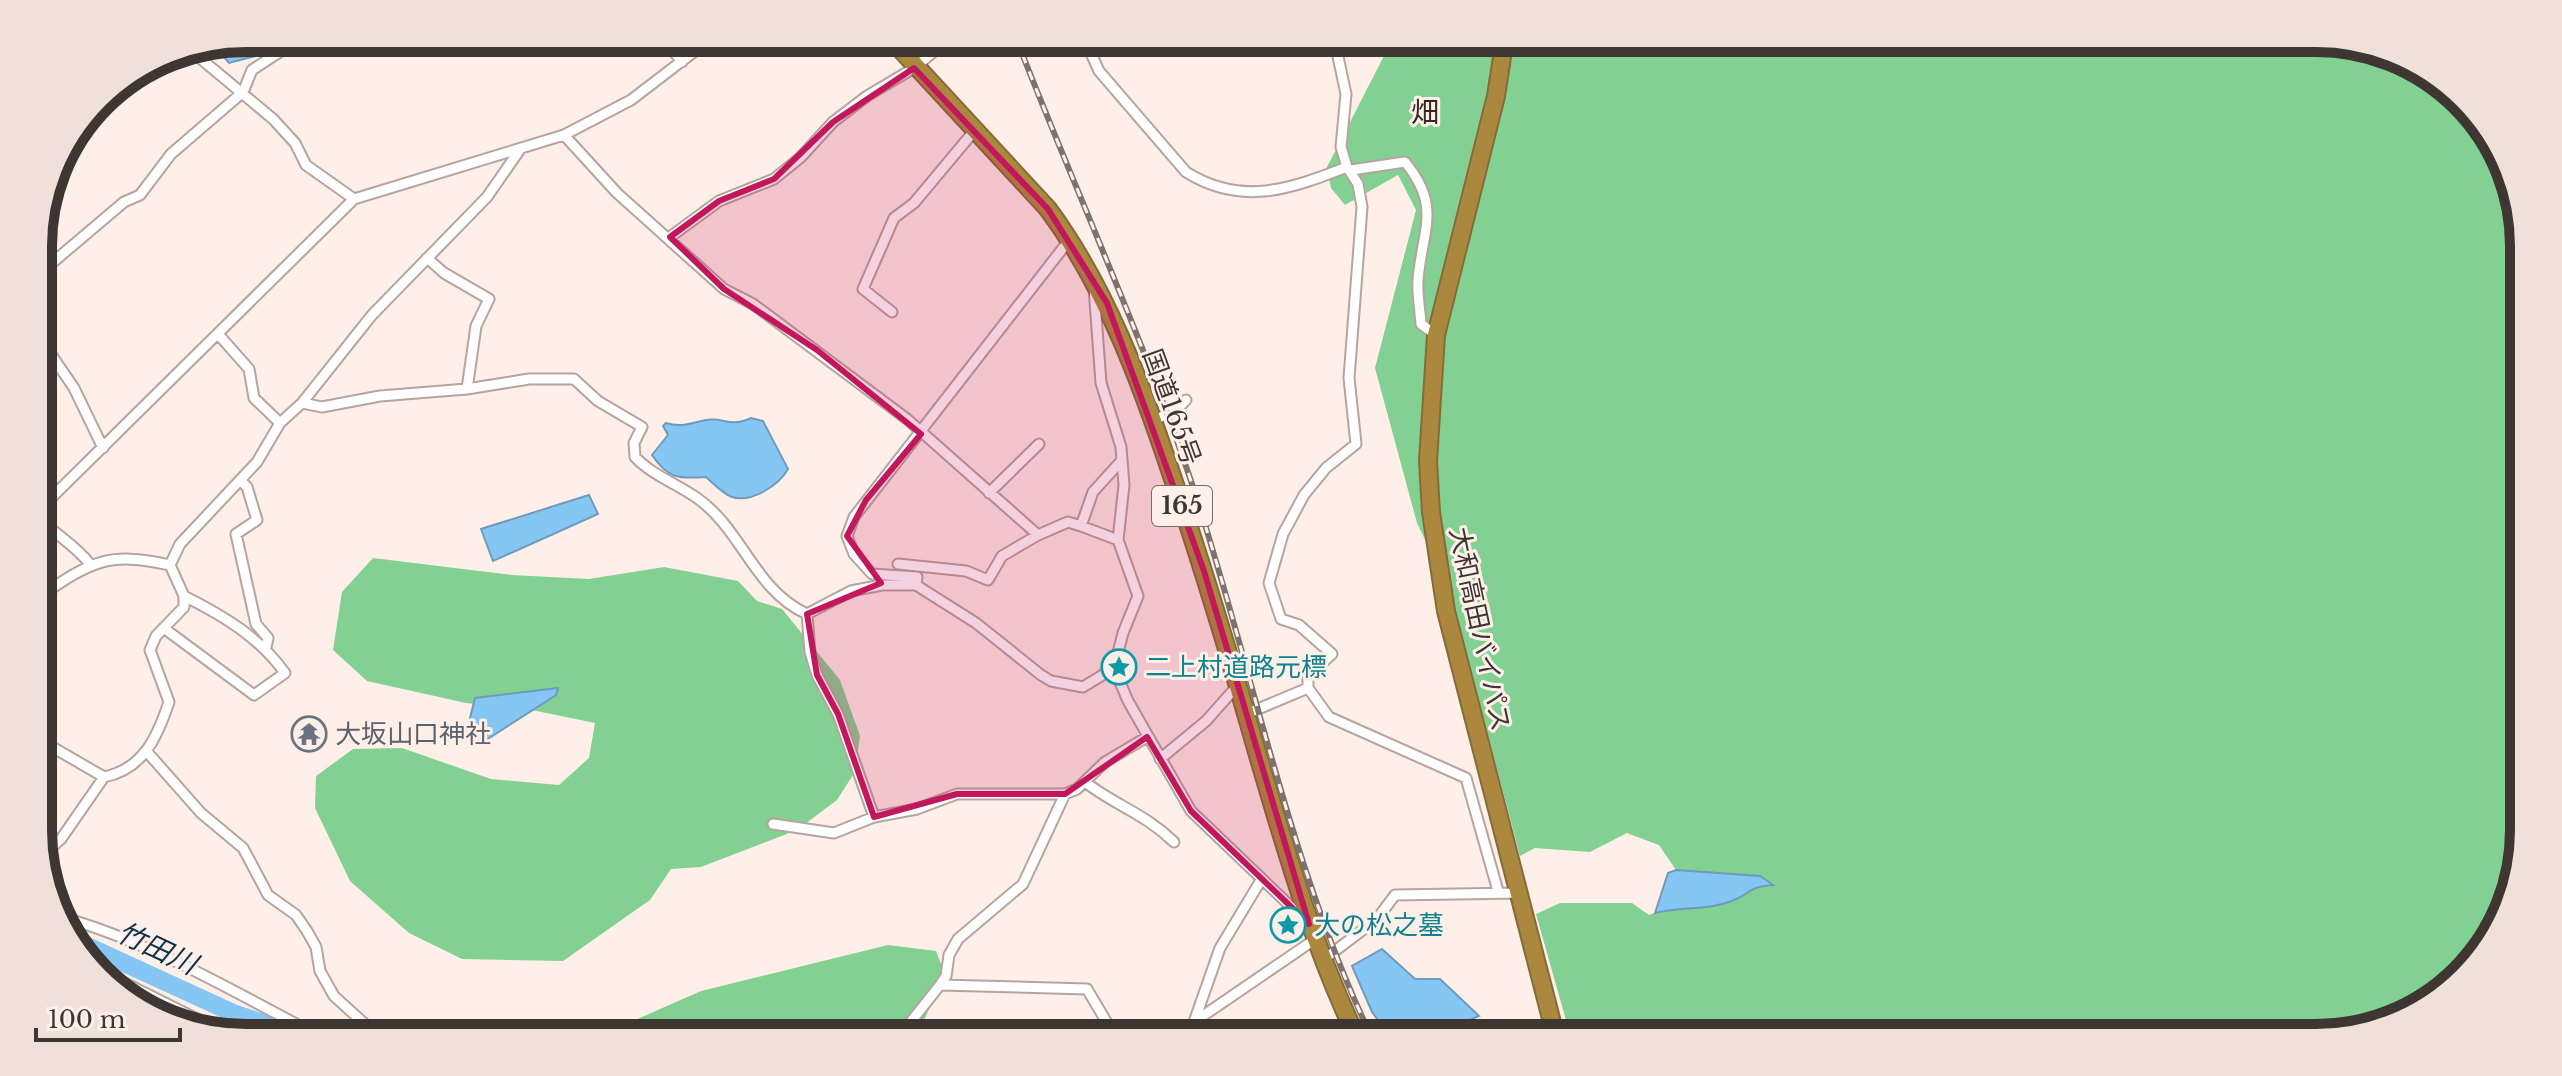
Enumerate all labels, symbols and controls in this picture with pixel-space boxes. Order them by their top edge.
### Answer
district label: 畑 [1411,95,1439,130]
street label: 国道165号 [1136,345,1208,469]
road number: 165 [1152,486,1212,526]
street label: 大和高田バイパス [1443,524,1517,734]
place icon: 二上村道路元標 [1100,648,1138,686]
place label: 二上村道路元標 [1145,651,1327,683]
temple icon: 大坂山口神社 [290,715,328,753]
place label: 大坂山口神社 [335,718,491,750]
place icon: 大の松之墓 [1269,906,1307,944]
place label: 大の松之墓 [1314,909,1444,941]
water label: 竹田川 [111,915,205,983]
scale bar [36,992,180,1042]
text: 100 m [48,1005,126,1034]

